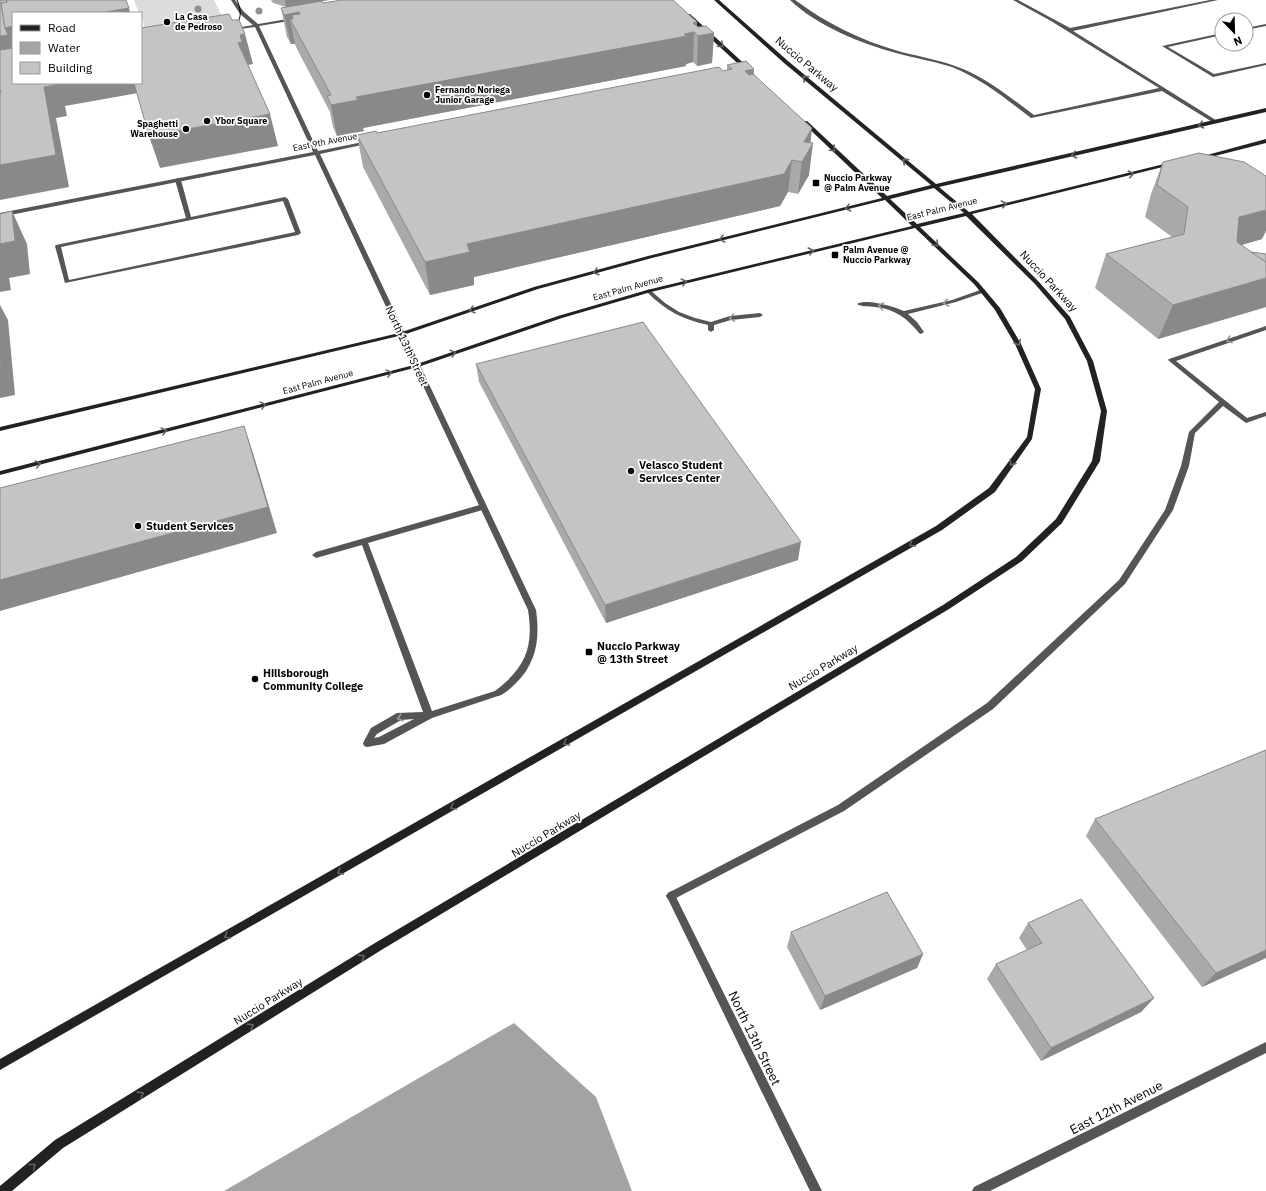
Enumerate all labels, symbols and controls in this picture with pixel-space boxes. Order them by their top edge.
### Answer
place label: La Casa de Pedroso [175,11,222,32]
legend [12,12,142,84]
north arrow [1214,12,1254,52]
marker: La Casa de Pedroso [162,17,172,27]
text: Road [48,20,76,35]
street label: Nuccio Parkway [772,33,842,95]
text: N [1231,33,1244,49]
text: Water [48,40,81,55]
one-way arrow [716,40,724,48]
text: Building [48,60,93,75]
one-way arrow [802,76,810,83]
place label: Fernando Noriega Junior Garage [435,84,510,105]
marker: Fernando Noriega Junior Garage [422,90,432,100]
place label: Ybor Square [215,115,267,126]
marker: Ybor Square [202,116,212,126]
place label: Spaghetti Warehouse [130,118,178,139]
one-way arrow [1198,121,1204,129]
marker: Spaghetti Warehouse [181,124,191,134]
street label: East 9th Avenue [292,130,358,153]
one-way arrow [828,144,836,151]
one-way arrow [1071,150,1077,158]
one-way arrow [902,159,909,166]
one-way arrow [1127,170,1134,178]
place label: Nuccio Parkway @ Palm Avenue [824,172,892,193]
marker: Nuccio Parkway @ Palm Avenue [811,178,821,188]
street label: East Palm Avenue [905,194,978,223]
one-way arrow [1001,200,1007,208]
one-way arrow [845,203,851,211]
one-way arrow [719,234,726,243]
one-way arrow [931,239,939,247]
place label: Palm Avenue @ Nuccio Parkway [843,244,911,265]
one-way arrow [807,247,814,255]
street label: Nuccio Parkway [1017,248,1081,315]
marker: Palm Avenue @ Nuccio Parkway [830,250,840,260]
one-way arrow [593,267,599,275]
street label: East Palm Avenue [592,272,664,303]
one-way arrow [681,278,688,286]
one-way arrow [943,298,950,307]
one-way arrow [878,302,885,311]
street label: North 13th Street [382,304,432,388]
one-way arrow [469,305,476,313]
one-way arrow [729,313,735,322]
one-way arrow [1226,336,1233,344]
one-way arrow [1013,339,1020,347]
one-way arrow [450,349,457,358]
street label: East Palm Avenue [282,367,354,396]
one-way arrow [385,369,392,378]
one-way arrow [260,402,266,410]
one-way arrow [160,427,167,436]
place label: Velasco Student Services Center [639,458,723,485]
one-way arrow [1010,458,1017,465]
one-way arrow [35,460,41,468]
marker: Velasco Student Services Center [626,466,636,476]
place label: Student Services [146,519,234,533]
marker: Student Services [133,521,143,531]
one-way arrow [909,539,916,546]
place label: Nuccio Parkway @ 13th Street [597,639,680,666]
street label: Nuccio Parkway [786,641,861,693]
marker: Nuccio Parkway @ 13th Street [584,647,594,657]
place label: Hillsborough Community College [263,666,363,693]
marker: Hillsborough Community College [250,674,260,684]
one-way arrow [397,713,404,722]
one-way arrow [563,739,570,746]
one-way arrow [450,803,457,810]
street label: Nuccio Parkway [509,808,584,860]
one-way arrow [337,867,344,874]
one-way arrow [224,932,231,939]
one-way arrow [358,955,365,962]
street label: Nuccio Parkway [231,974,305,1028]
street label: North 13th Street [724,988,785,1088]
one-way arrow [247,1023,254,1030]
street label: East 12th Avenue [1067,1077,1166,1138]
one-way arrow [136,1092,143,1099]
one-way arrow [28,1164,35,1171]

